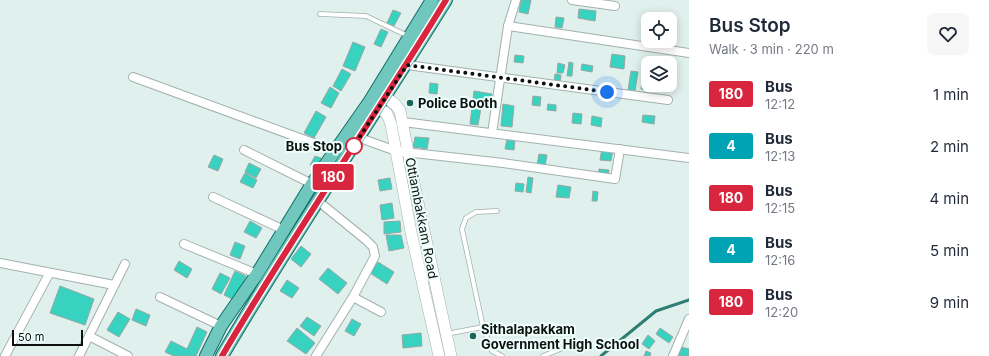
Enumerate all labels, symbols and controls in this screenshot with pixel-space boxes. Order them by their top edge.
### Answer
map controls [641,12,677,92]
button: locate [641,12,677,48]
button: heart [927,13,969,55]
text: Bus Stop [709,14,791,37]
text: Walk · 3 min · 220 m [709,41,834,57]
button: layers [641,56,677,92]
text: Bus [765,77,793,96]
your location [597,82,617,102]
text: 180 [719,85,743,102]
text: 1 min [933,85,969,104]
place label: Police Booth [418,95,497,111]
text: 12:12 [765,96,795,112]
marker: Police Booth [405,98,415,108]
text: Bus [765,129,793,148]
marker: Bus Stop [345,137,363,155]
text: 4 [726,137,736,154]
text: 2 min [930,137,969,156]
place label: Bus Stop [286,138,342,154]
text: 12:13 [765,148,795,164]
street label: Ottiambakkam Road [402,156,442,280]
line badge: 180 [310,164,356,190]
text: 180 [321,168,345,185]
text: Bus [765,181,793,200]
text: 180 [719,189,743,206]
text: 4 min [929,189,969,208]
text: 12:15 [765,200,795,216]
text: Bus [765,233,793,252]
text: 4 [726,241,736,258]
text: 5 min [930,241,969,260]
text: 12:16 [765,252,795,268]
text: Bus [765,285,793,304]
text: 180 [719,293,743,310]
text: 9 min [930,293,969,312]
text: 12:20 [765,304,798,320]
place label: Sithalapakkam Government High School [481,321,639,352]
scale bar [12,328,83,347]
text: 50 m [18,330,44,344]
marker: Sithalapakkam Government High School [468,331,478,341]

